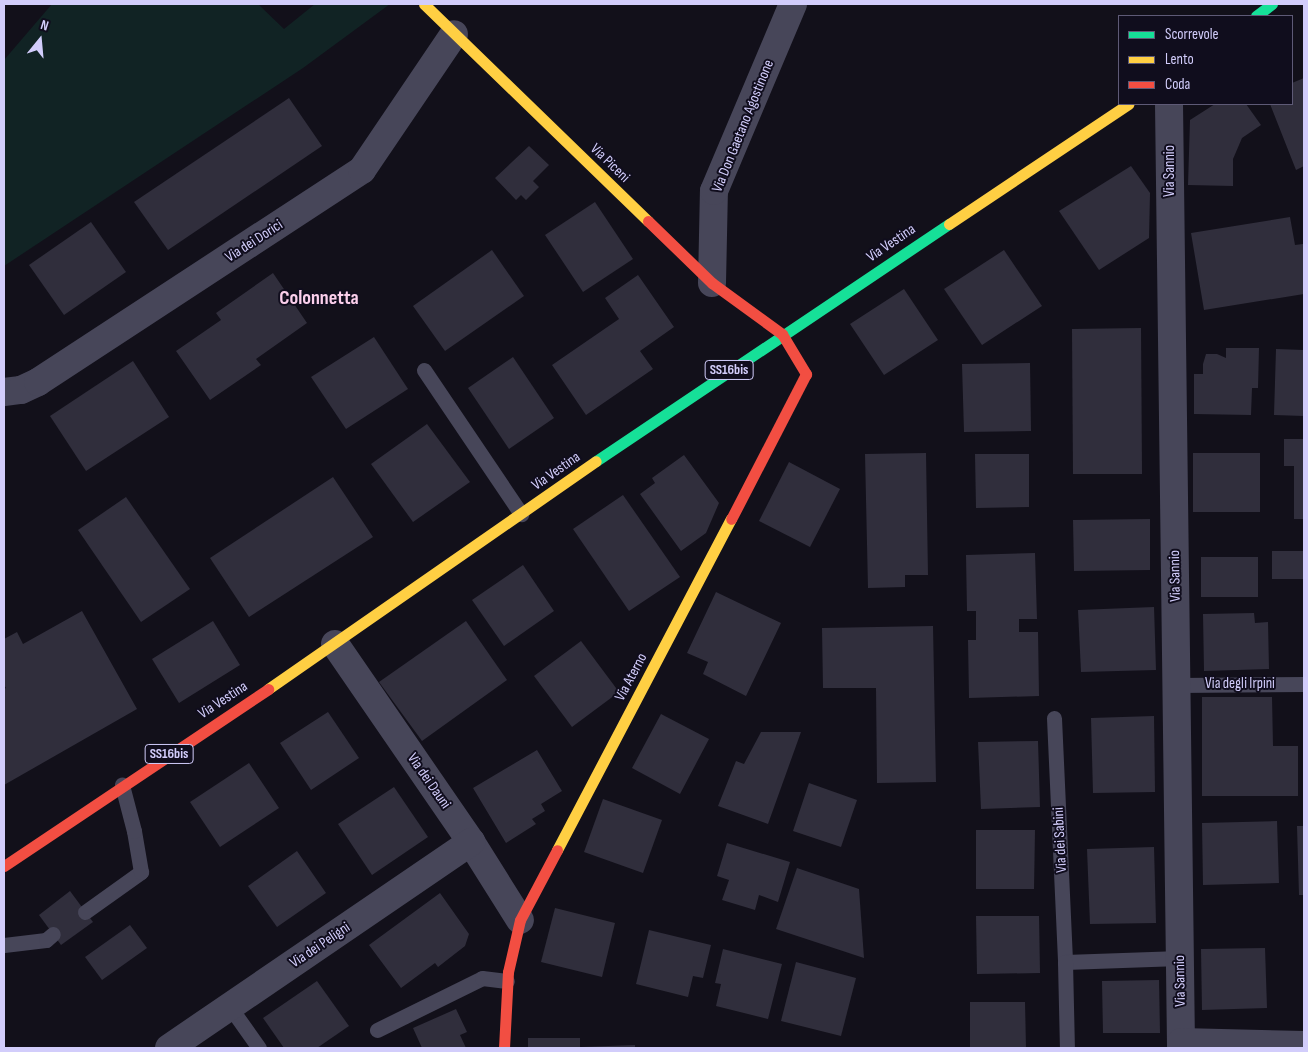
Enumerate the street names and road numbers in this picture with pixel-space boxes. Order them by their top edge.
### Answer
street label: Via Don Gaetano Agostinone [708,57,778,195]
street label: Via Piceni [586,140,634,186]
street label: Via Sannio [1161,145,1179,197]
street label: Via dei Dorici [222,216,286,266]
street label: Via Vestina [863,220,919,266]
road number: SS16bis [704,358,754,382]
street label: Via Vestina [528,448,584,494]
street label: Via Sannio [1166,550,1184,602]
street label: Via Aterno [611,650,651,704]
street label: Via degli Irpini [1205,675,1275,693]
street label: Via Vestina [195,677,251,723]
road number: SS16bis [144,742,194,766]
street label: Via dei Dauni [403,750,455,812]
street label: Via dei Sabini [1049,807,1071,873]
street label: Via dei Peligni [287,918,353,972]
street label: Via Sannio [1171,955,1189,1007]

